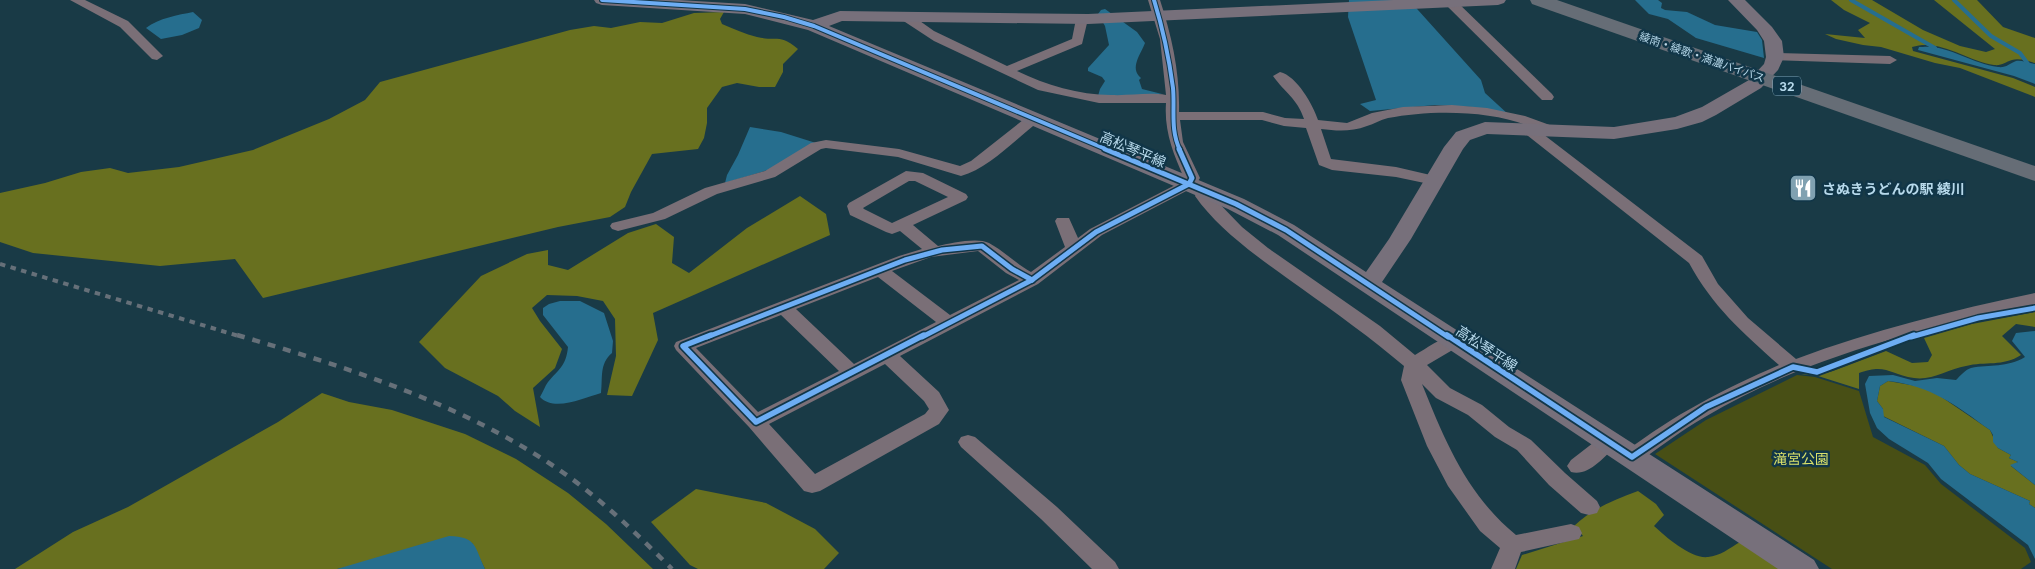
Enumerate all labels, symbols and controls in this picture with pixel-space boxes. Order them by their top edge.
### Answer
street label: 綾南・綾歌・満濃バイパス [1637,29,1767,85]
road number: 32 [1773,76,1801,95]
street label: 高松琴平線 [1097,128,1169,170]
restaurant icon: さぬきうどんの駅 綾川 [1788,173,1818,203]
place label: さぬきうどんの駅 綾川 [1822,180,1965,197]
street label: 高松琴平線 [1453,322,1521,374]
park label: 滝宮公園 [1773,450,1829,467]

